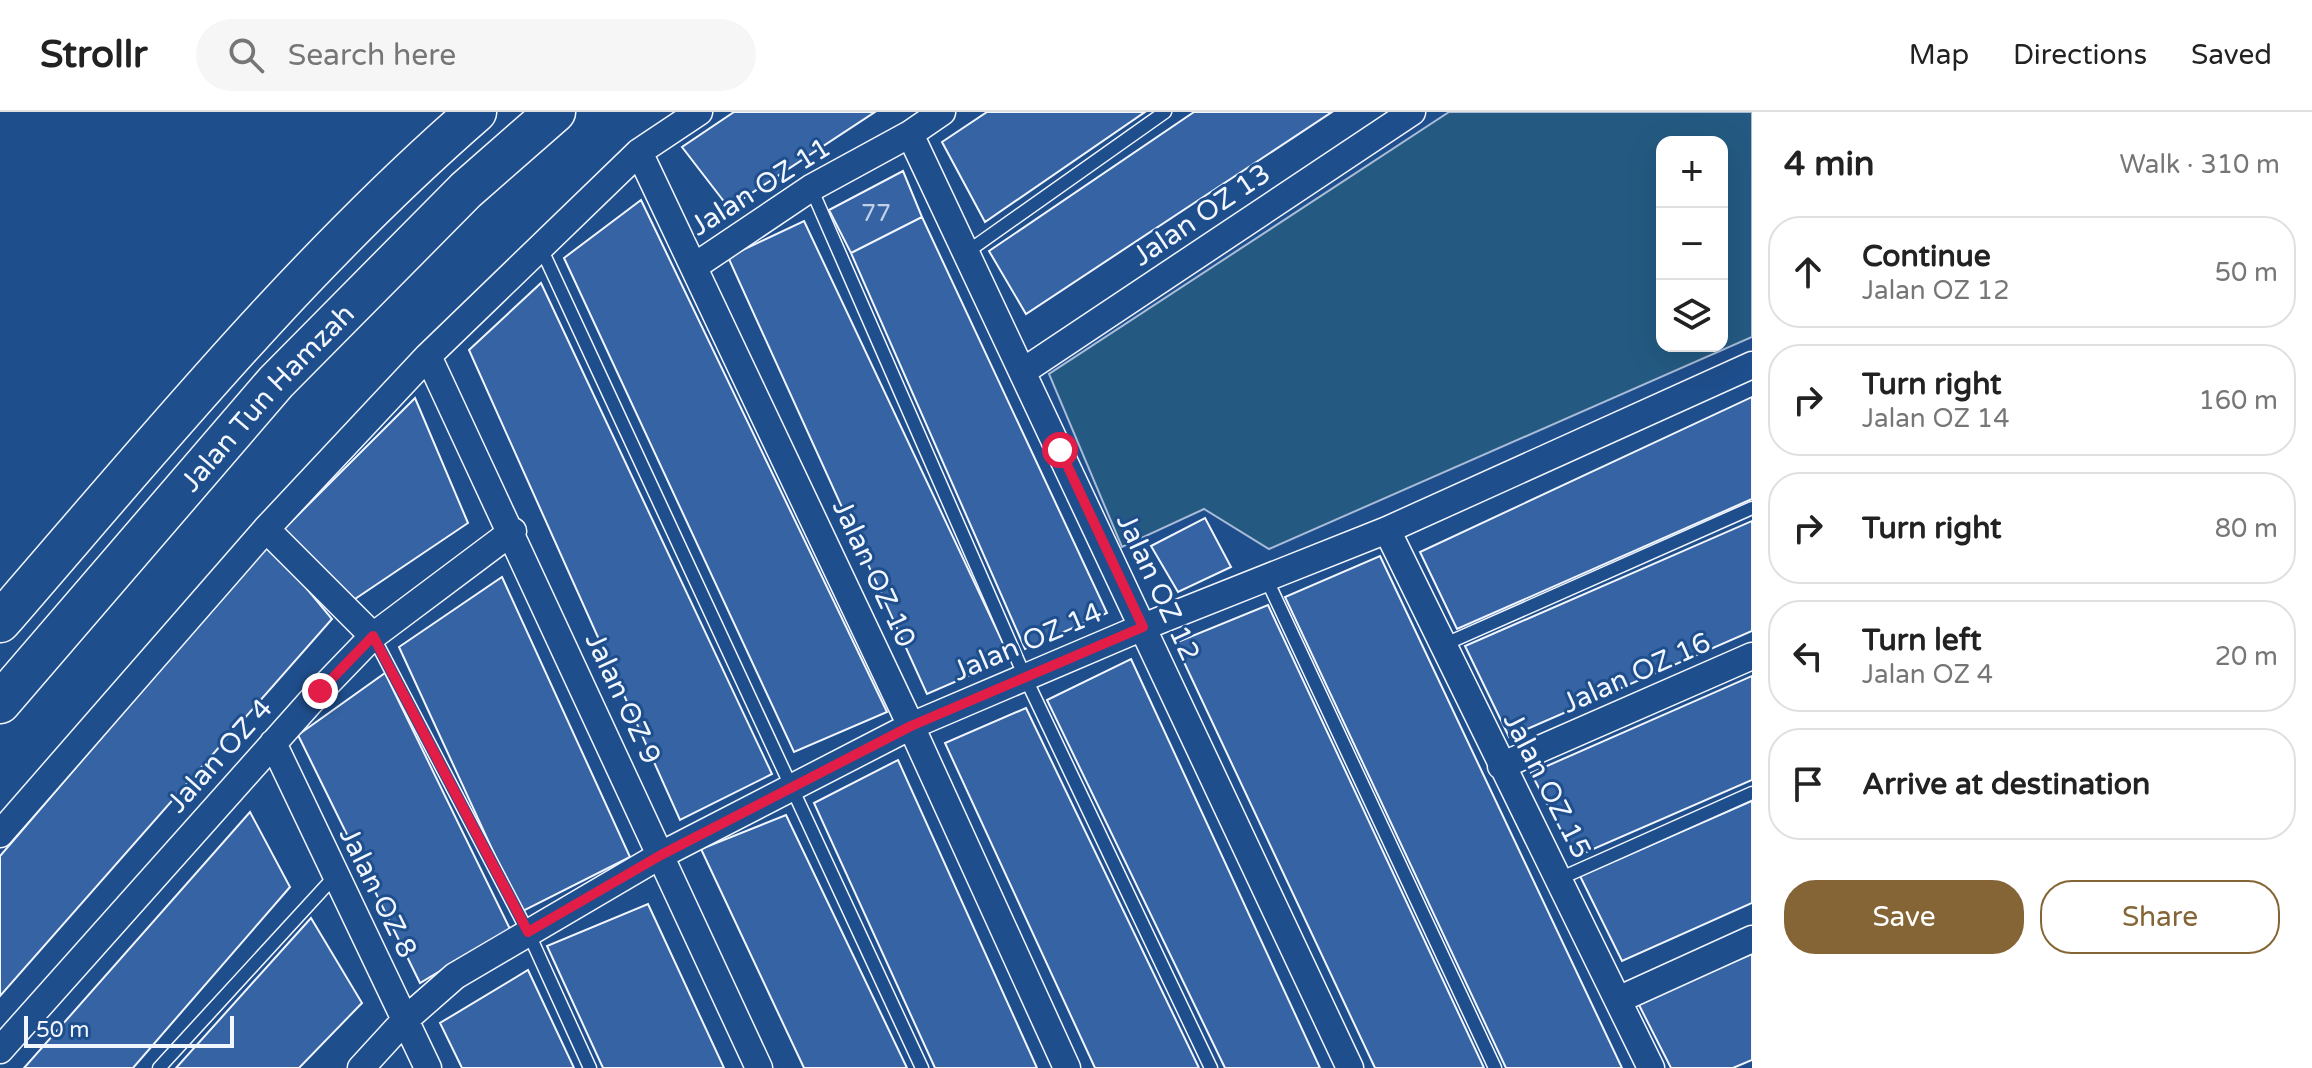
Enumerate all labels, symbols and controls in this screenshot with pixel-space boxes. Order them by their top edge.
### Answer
search box [196,19,756,91]
text: Strollr [40,32,148,78]
icon: search [224,33,268,77]
text: Search here [288,37,456,74]
text: Map [1909,38,1969,72]
text: Directions [2013,38,2147,72]
text: Saved [2191,38,2272,72]
street label: Jalan OZ 11 [684,130,837,243]
map controls [1656,136,1728,352]
button: + [1656,136,1728,208]
text: 4 min [1784,144,1875,185]
text: Walk · 310 m [2120,149,2280,180]
street label: Jalan OZ 13 [1126,156,1277,273]
house number: 77 [861,199,891,228]
button: − [1656,208,1728,280]
text: Continue [1862,238,1991,275]
icon: ahead [1786,250,1830,294]
text: 50 m [2215,257,2278,288]
text: Jalan OZ 12 [1862,275,2010,306]
button: layers [1656,280,1728,352]
street label: Jalan Tun Hamzah [174,297,362,499]
text: Turn right [1862,366,2002,403]
icon: right [1786,378,1830,422]
text: 160 m [2198,385,2278,416]
text: Jalan OZ 14 [1862,403,2010,434]
route start [1042,432,1078,468]
street label: Jalan OZ 10 [825,494,923,653]
icon: right [1786,506,1830,550]
street label: Jalan OZ 12 [1109,508,1207,667]
text: Turn right [1862,510,2002,547]
text: 80 m [2215,513,2278,544]
street label: Jalan OZ 14 [948,595,1107,689]
text: Turn left [1862,622,1981,659]
street label: Jalan OZ 16 [1557,625,1716,721]
street label: Jalan OZ 9 [578,627,668,770]
icon: left [1786,634,1830,678]
text: 20 m [2215,641,2278,672]
text: Jalan OZ 4 [1862,659,1993,690]
route end [302,673,338,709]
street label: Jalan OZ 4 [160,692,280,820]
street label: Jalan OZ 15 [1496,707,1598,864]
icon: arrive [1786,762,1830,806]
text: Arrive at destination [1862,766,2150,803]
street label: Jalan OZ 8 [332,821,424,963]
button: Save [1784,880,2024,954]
button: Share [2040,880,2280,954]
scale bar [24,1012,234,1048]
text: 50 m [36,1017,90,1043]

